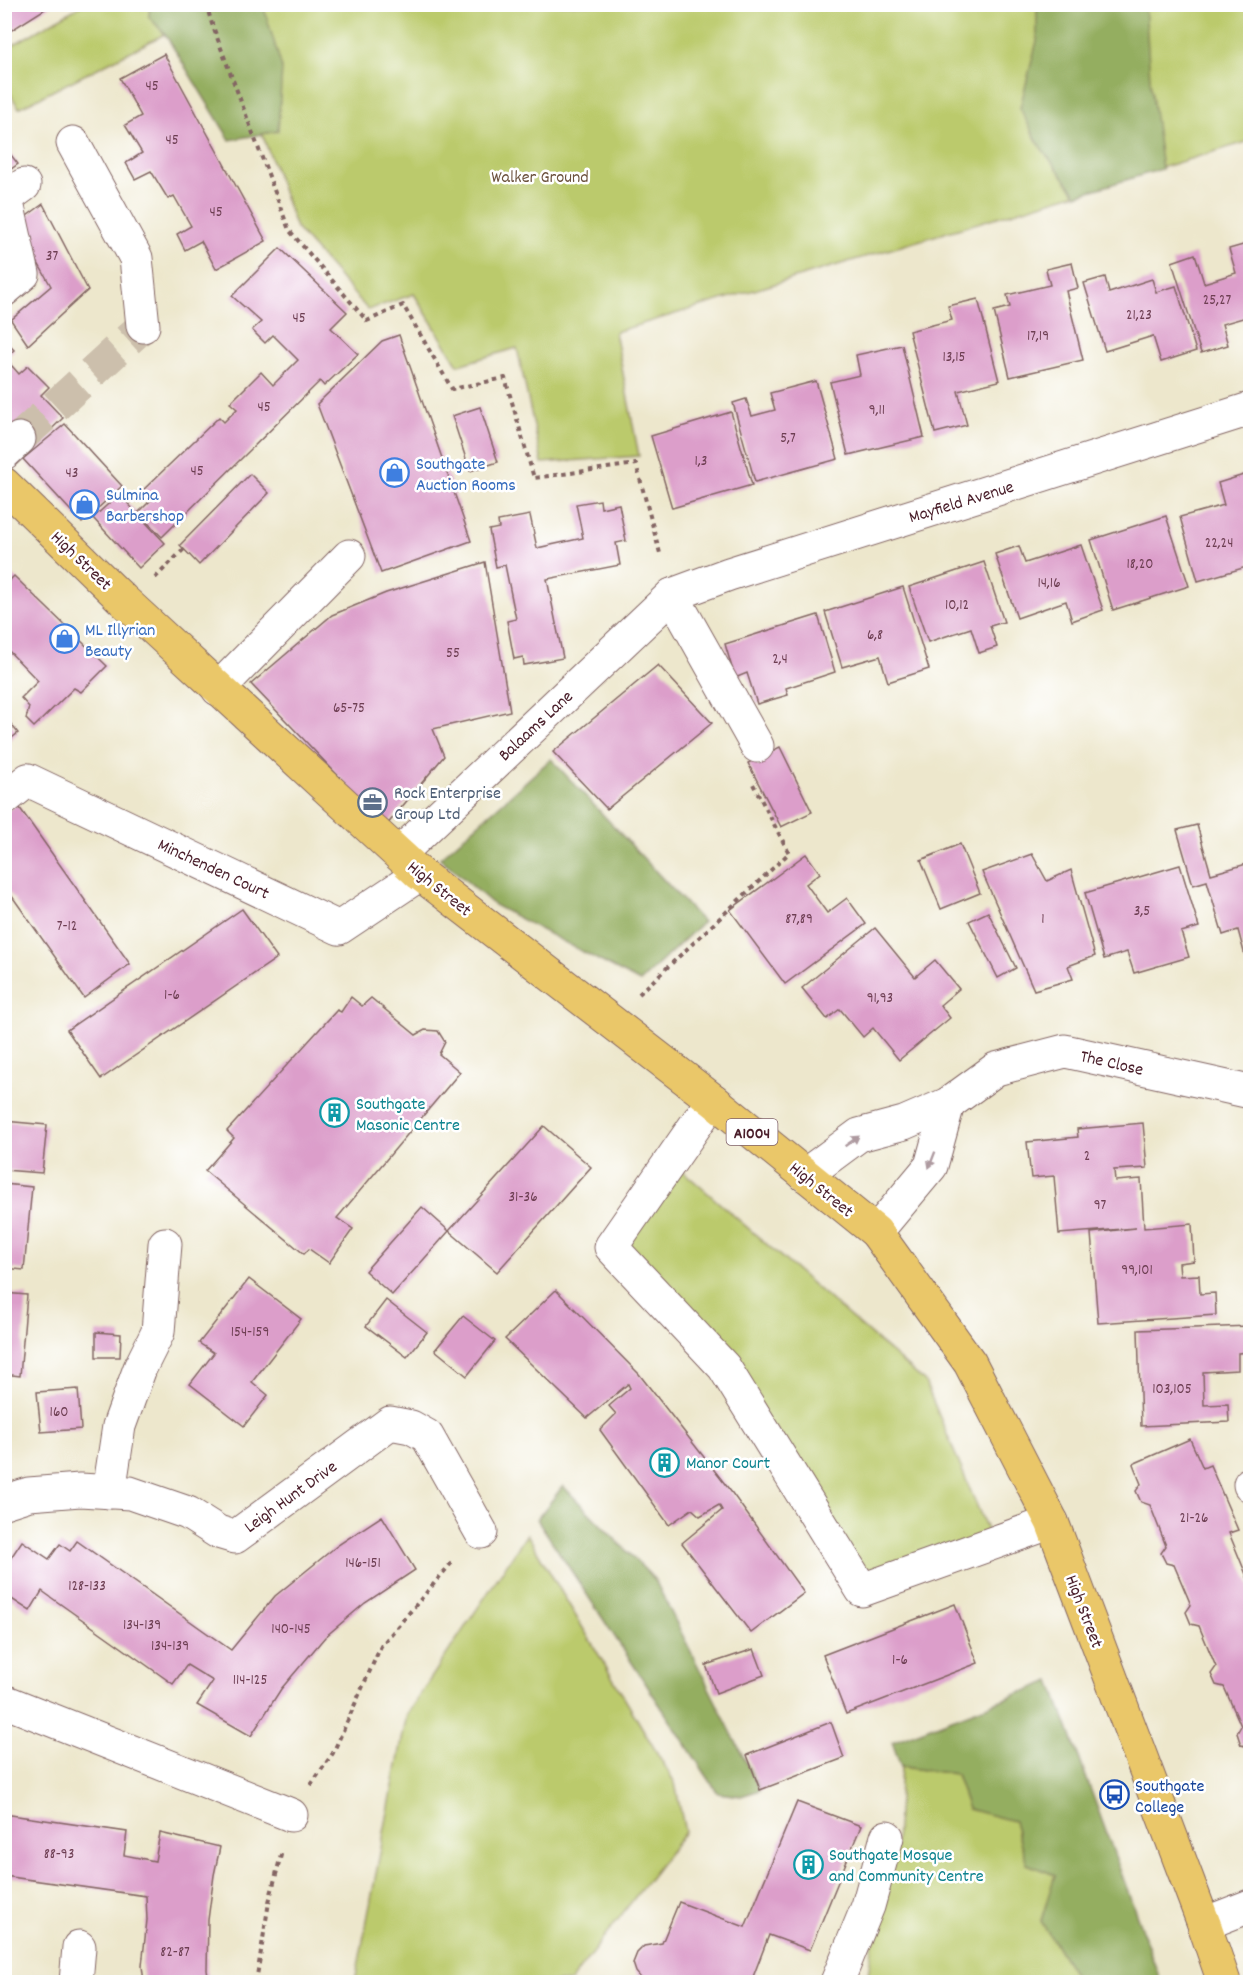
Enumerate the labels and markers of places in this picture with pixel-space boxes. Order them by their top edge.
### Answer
place label: Southgate Auction Rooms [416,453,516,499]
shop icon: Southgate Auction Rooms [379,457,411,489]
place label: Sulmina Barbershop [106,484,184,530]
shop icon: Sulmina Barbershop [69,488,101,520]
place label: ML Illyrian Beauty [85,619,155,665]
shop icon: ML Illyrian Beauty [48,623,80,655]
place label: Rock Enterprise Group Ltd [394,782,501,828]
office icon: Rock Enterprise Group Ltd [357,786,389,818]
place label: Southgate Masonic Centre [356,1093,460,1139]
building icon: Southgate Masonic Centre [319,1097,351,1129]
building icon: Manor Court [649,1446,681,1478]
place label: Manor Court [686,1452,770,1477]
place label: Southgate College [1135,1775,1205,1821]
bus stop icon: Southgate College [1098,1779,1130,1811]
place label: Southgate Mosque and Community Centre [829,1844,984,1890]
building icon: Southgate Mosque and Community Centre [792,1848,824,1880]

